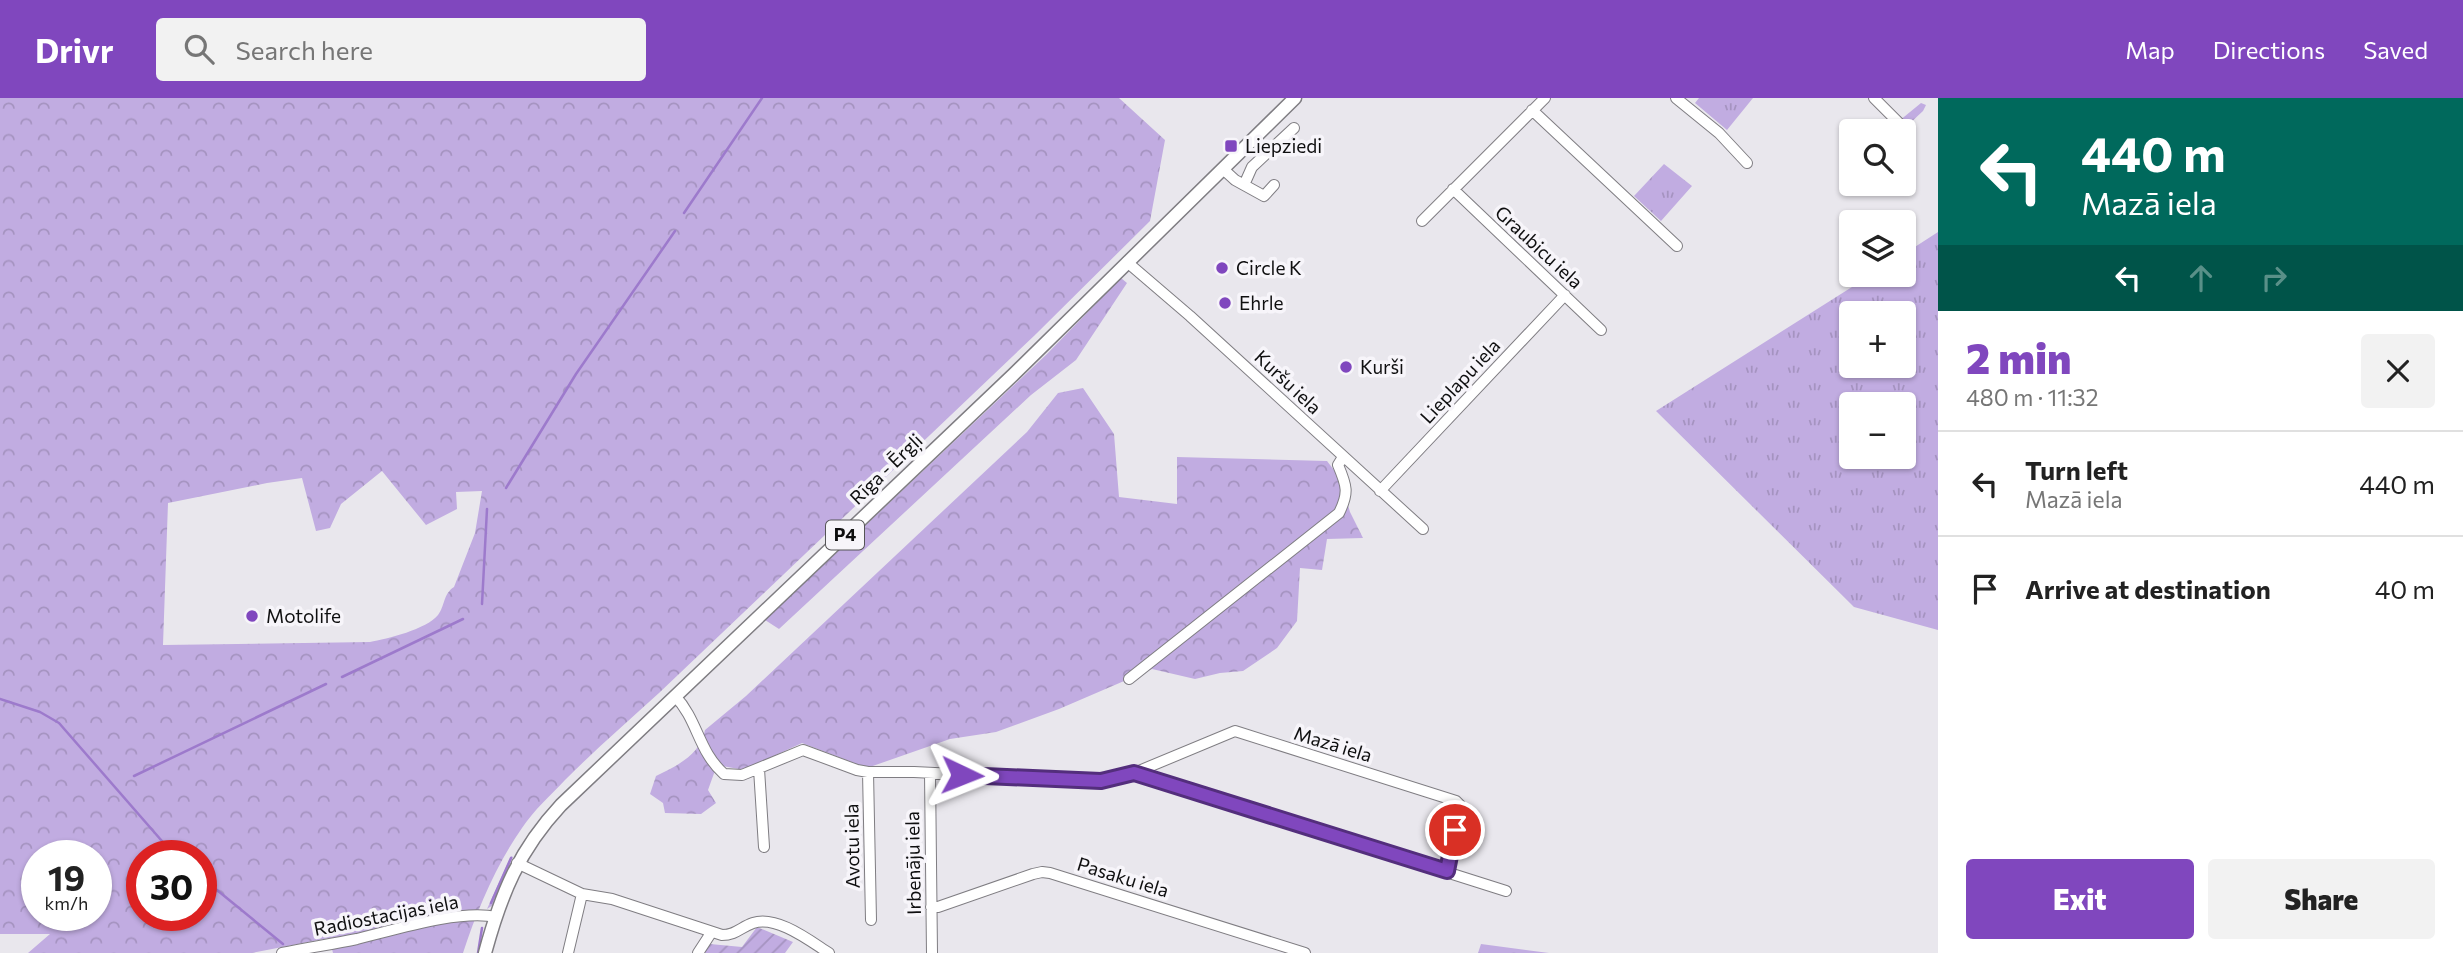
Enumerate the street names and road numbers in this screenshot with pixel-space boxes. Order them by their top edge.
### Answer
street label: Graubicu iela [1491,200,1588,293]
street label: Lieplapu iela [1415,334,1505,428]
street label: Kuršu iela [1250,345,1327,418]
street label: Rīga - Ērgļi [845,428,928,510]
road number: P4 [826,520,864,550]
street label: Mazā iela [1291,721,1375,766]
street label: Avotu iela [839,803,864,889]
street label: Irbenāju iela [900,811,925,915]
street label: Pasaku iela [1075,852,1172,901]
street label: Radiostacijas iela [312,889,460,940]

